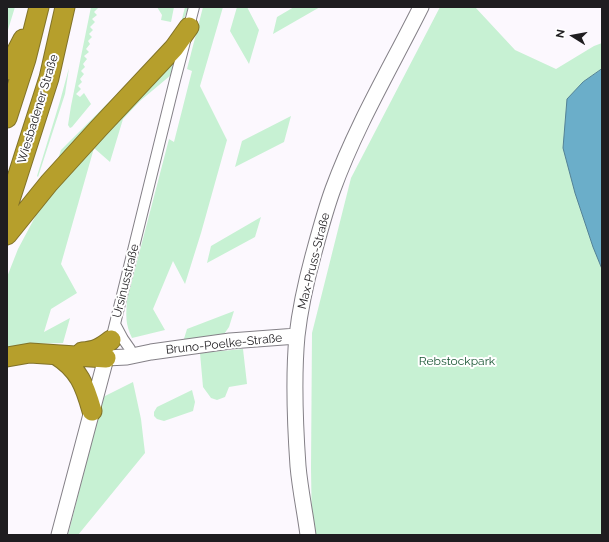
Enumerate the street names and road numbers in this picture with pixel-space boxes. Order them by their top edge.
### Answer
street label: Wiesbadener Straße [15,53,61,165]
street label: Max-Pruss-Straße [295,211,333,311]
street label: Ursinusstraße [110,243,142,319]
street label: Bruno-Poelke-Straße [165,331,283,357]

